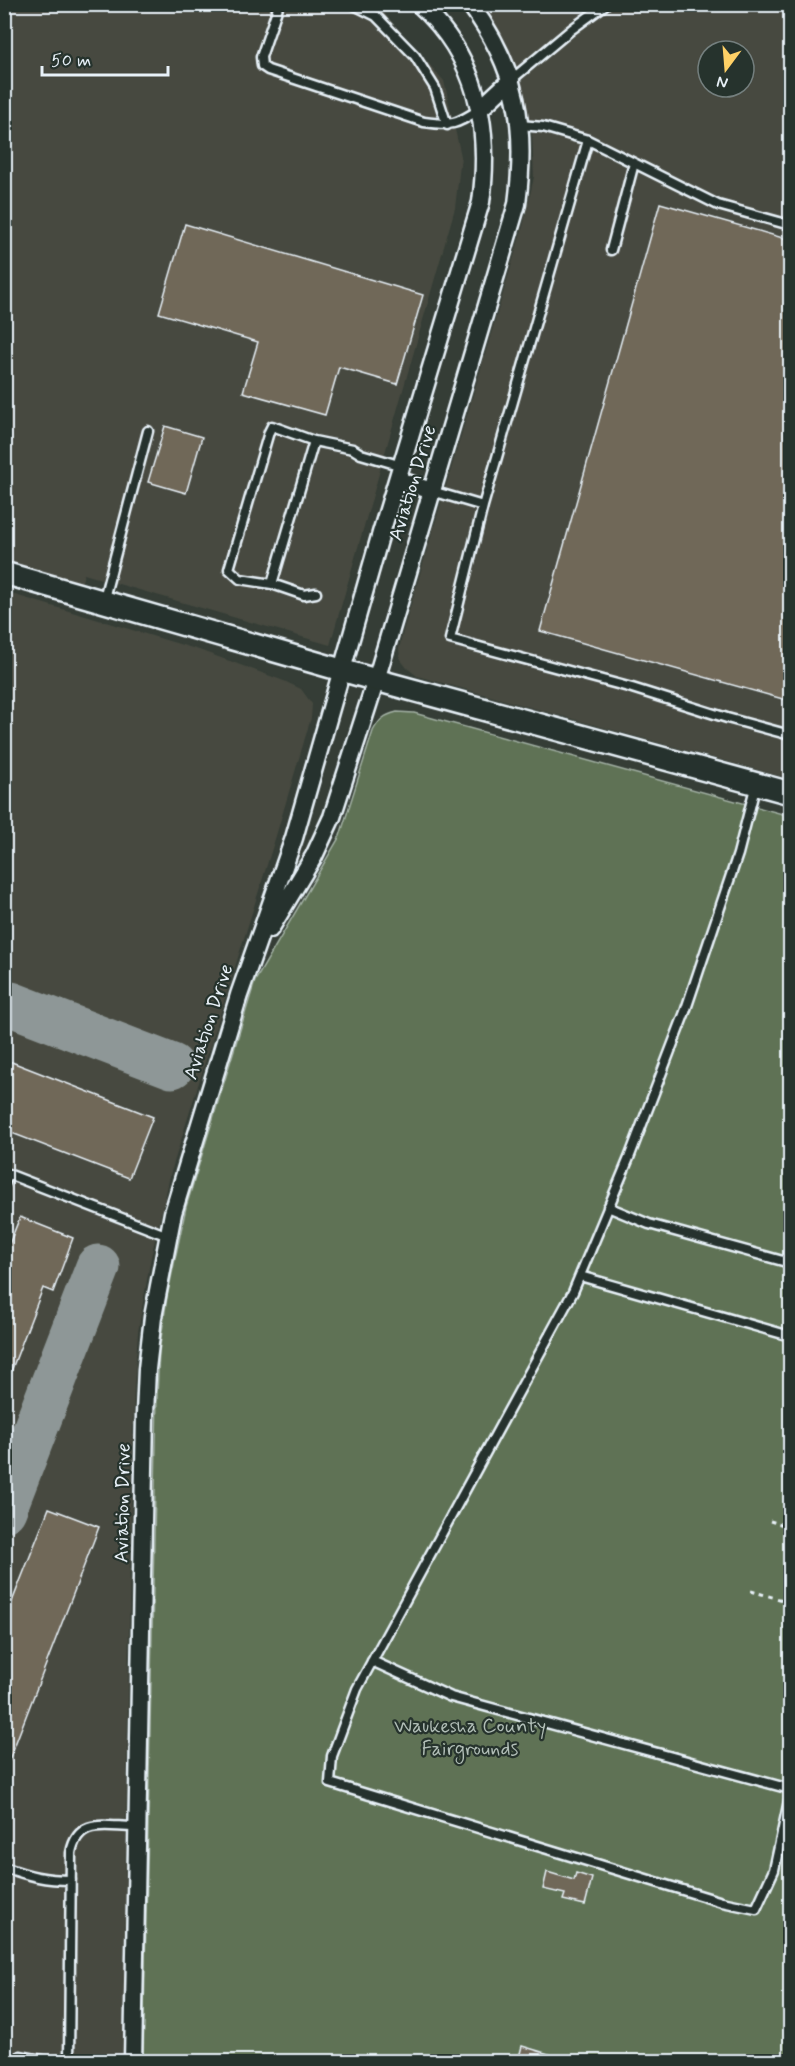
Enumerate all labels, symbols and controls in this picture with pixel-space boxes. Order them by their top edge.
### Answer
scale bar [42,39,168,77]
north arrow [696,39,756,99]
text: 50 m [51,49,91,73]
text: N [714,70,730,94]
street label: Aviation Drive [383,422,443,544]
street label: Aviation Drive [178,961,240,1083]
street label: Aviation Drive [108,1443,138,1563]
park label: Waukesha County Fairgrounds [394,1713,546,1764]

